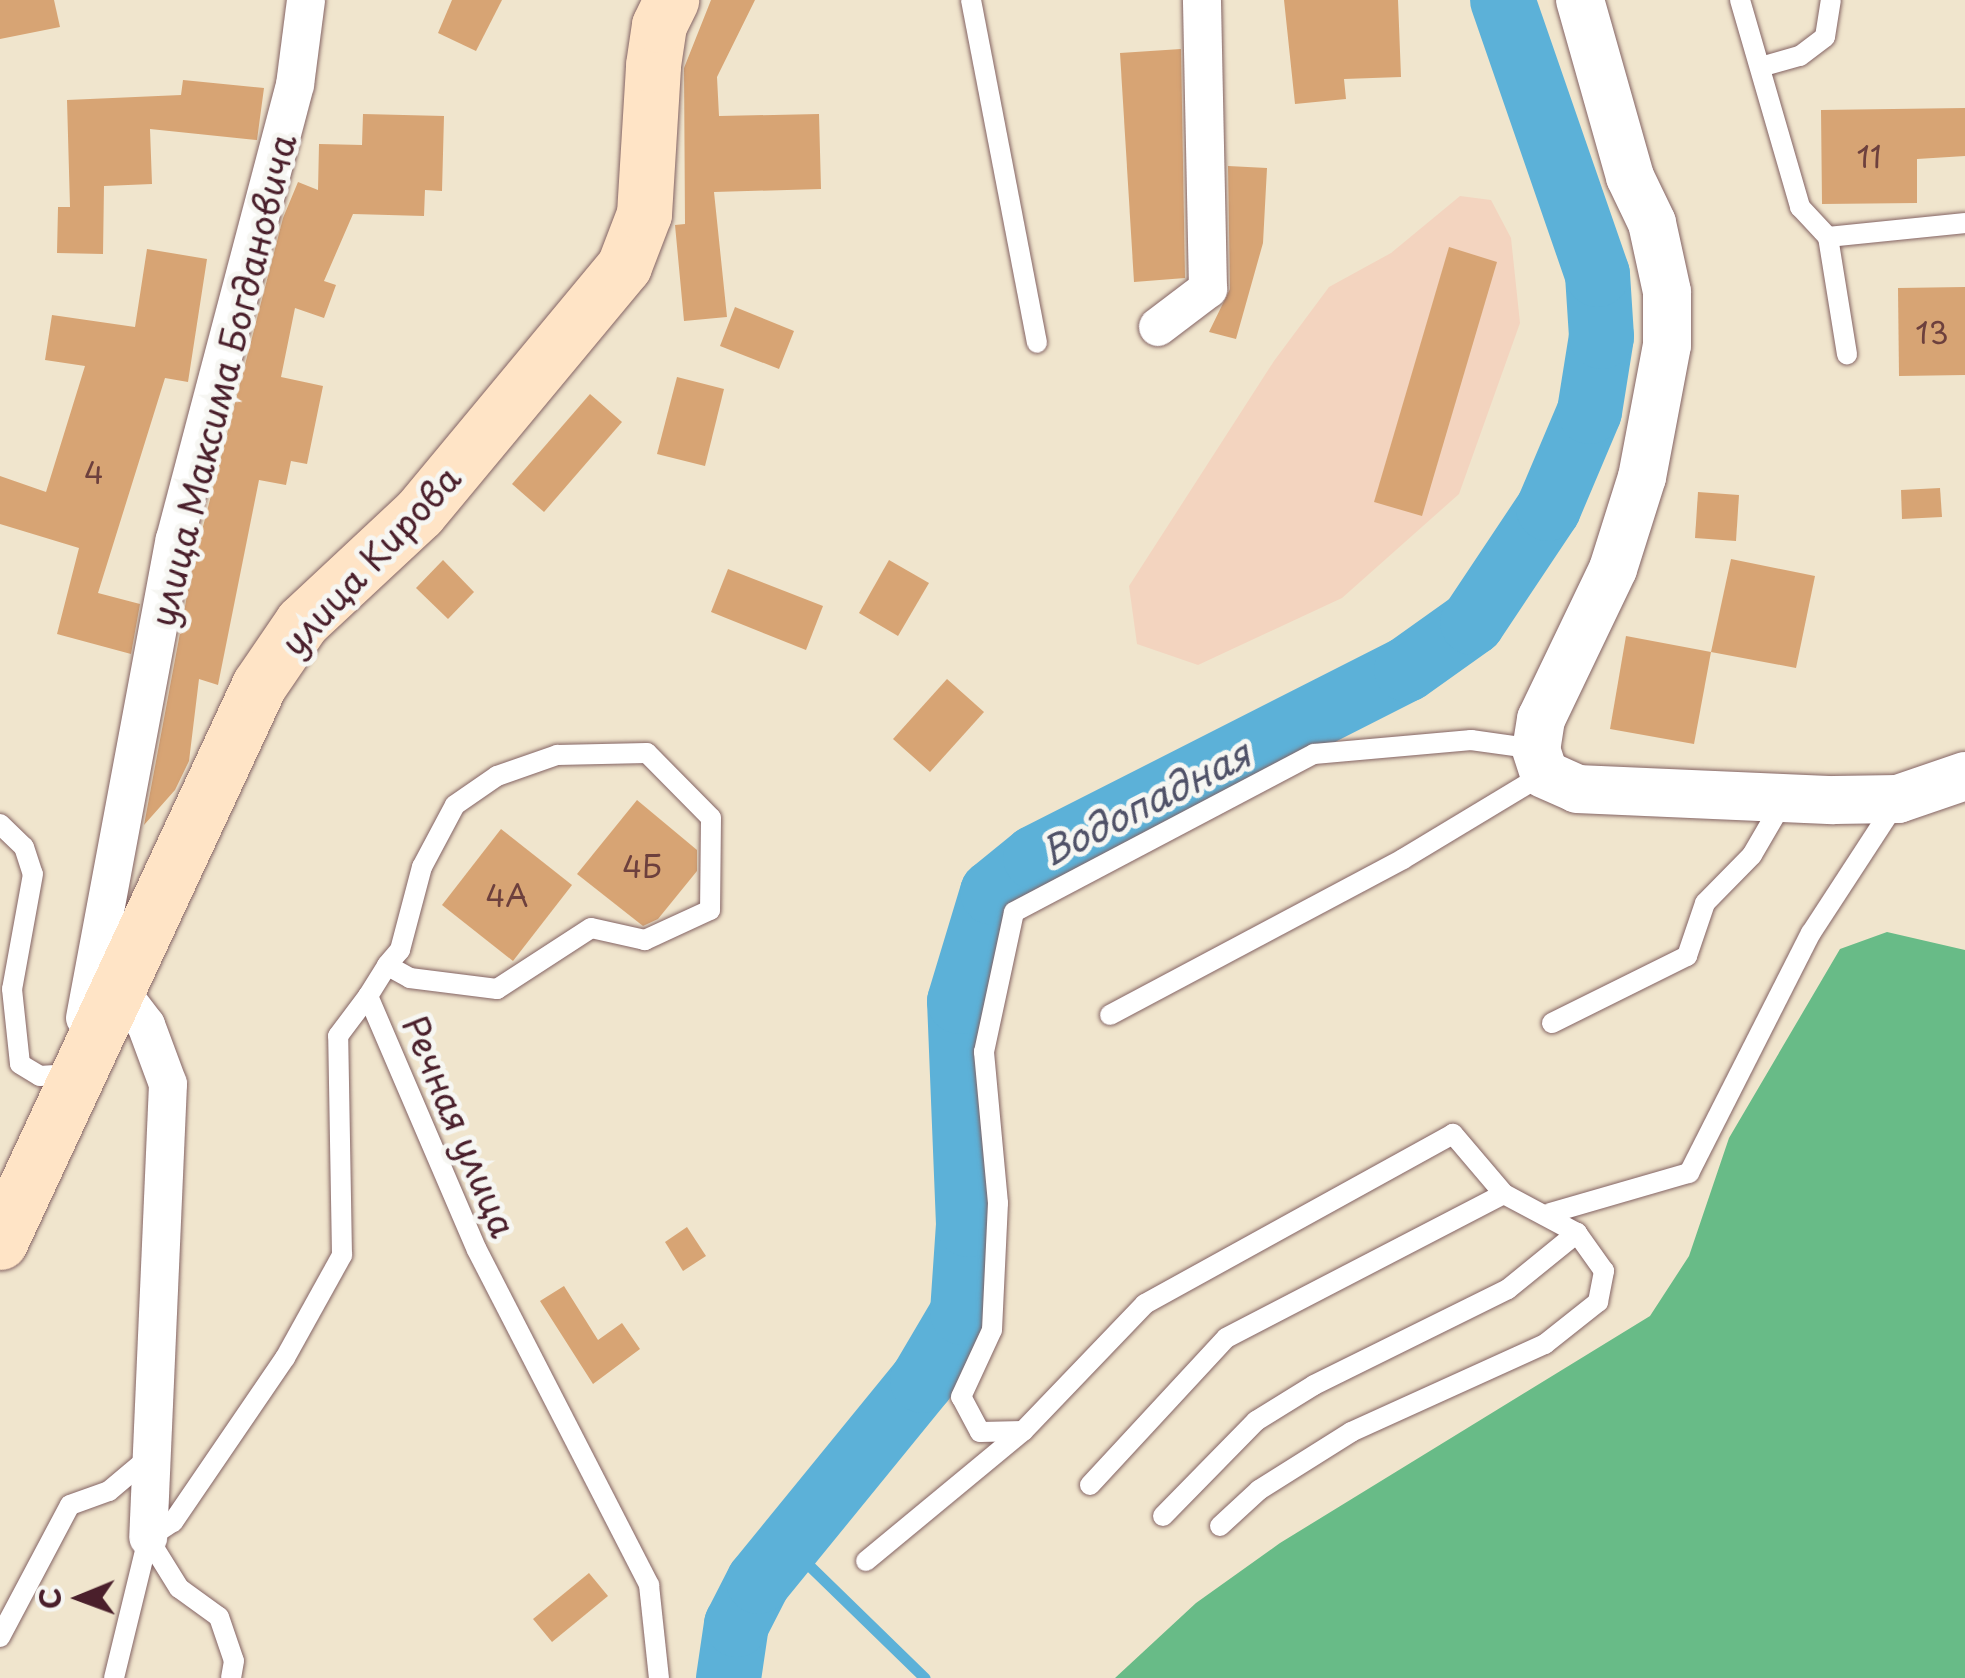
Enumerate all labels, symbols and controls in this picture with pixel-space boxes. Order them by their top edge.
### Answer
street label: улица Максима Богдановича [140,127,304,633]
house number: 11 [1856,138,1882,174]
house number: 13 [1915,314,1949,350]
house number: 4 [84,454,104,490]
street label: улица Кирова [271,456,469,664]
water label: Водопадная [1033,730,1257,874]
house number: 4Б [622,848,662,884]
house number: 4А [486,877,528,913]
street label: Речная улица [394,1008,526,1244]
north arrow [30,1548,130,1648]
text: С [28,1588,71,1609]

